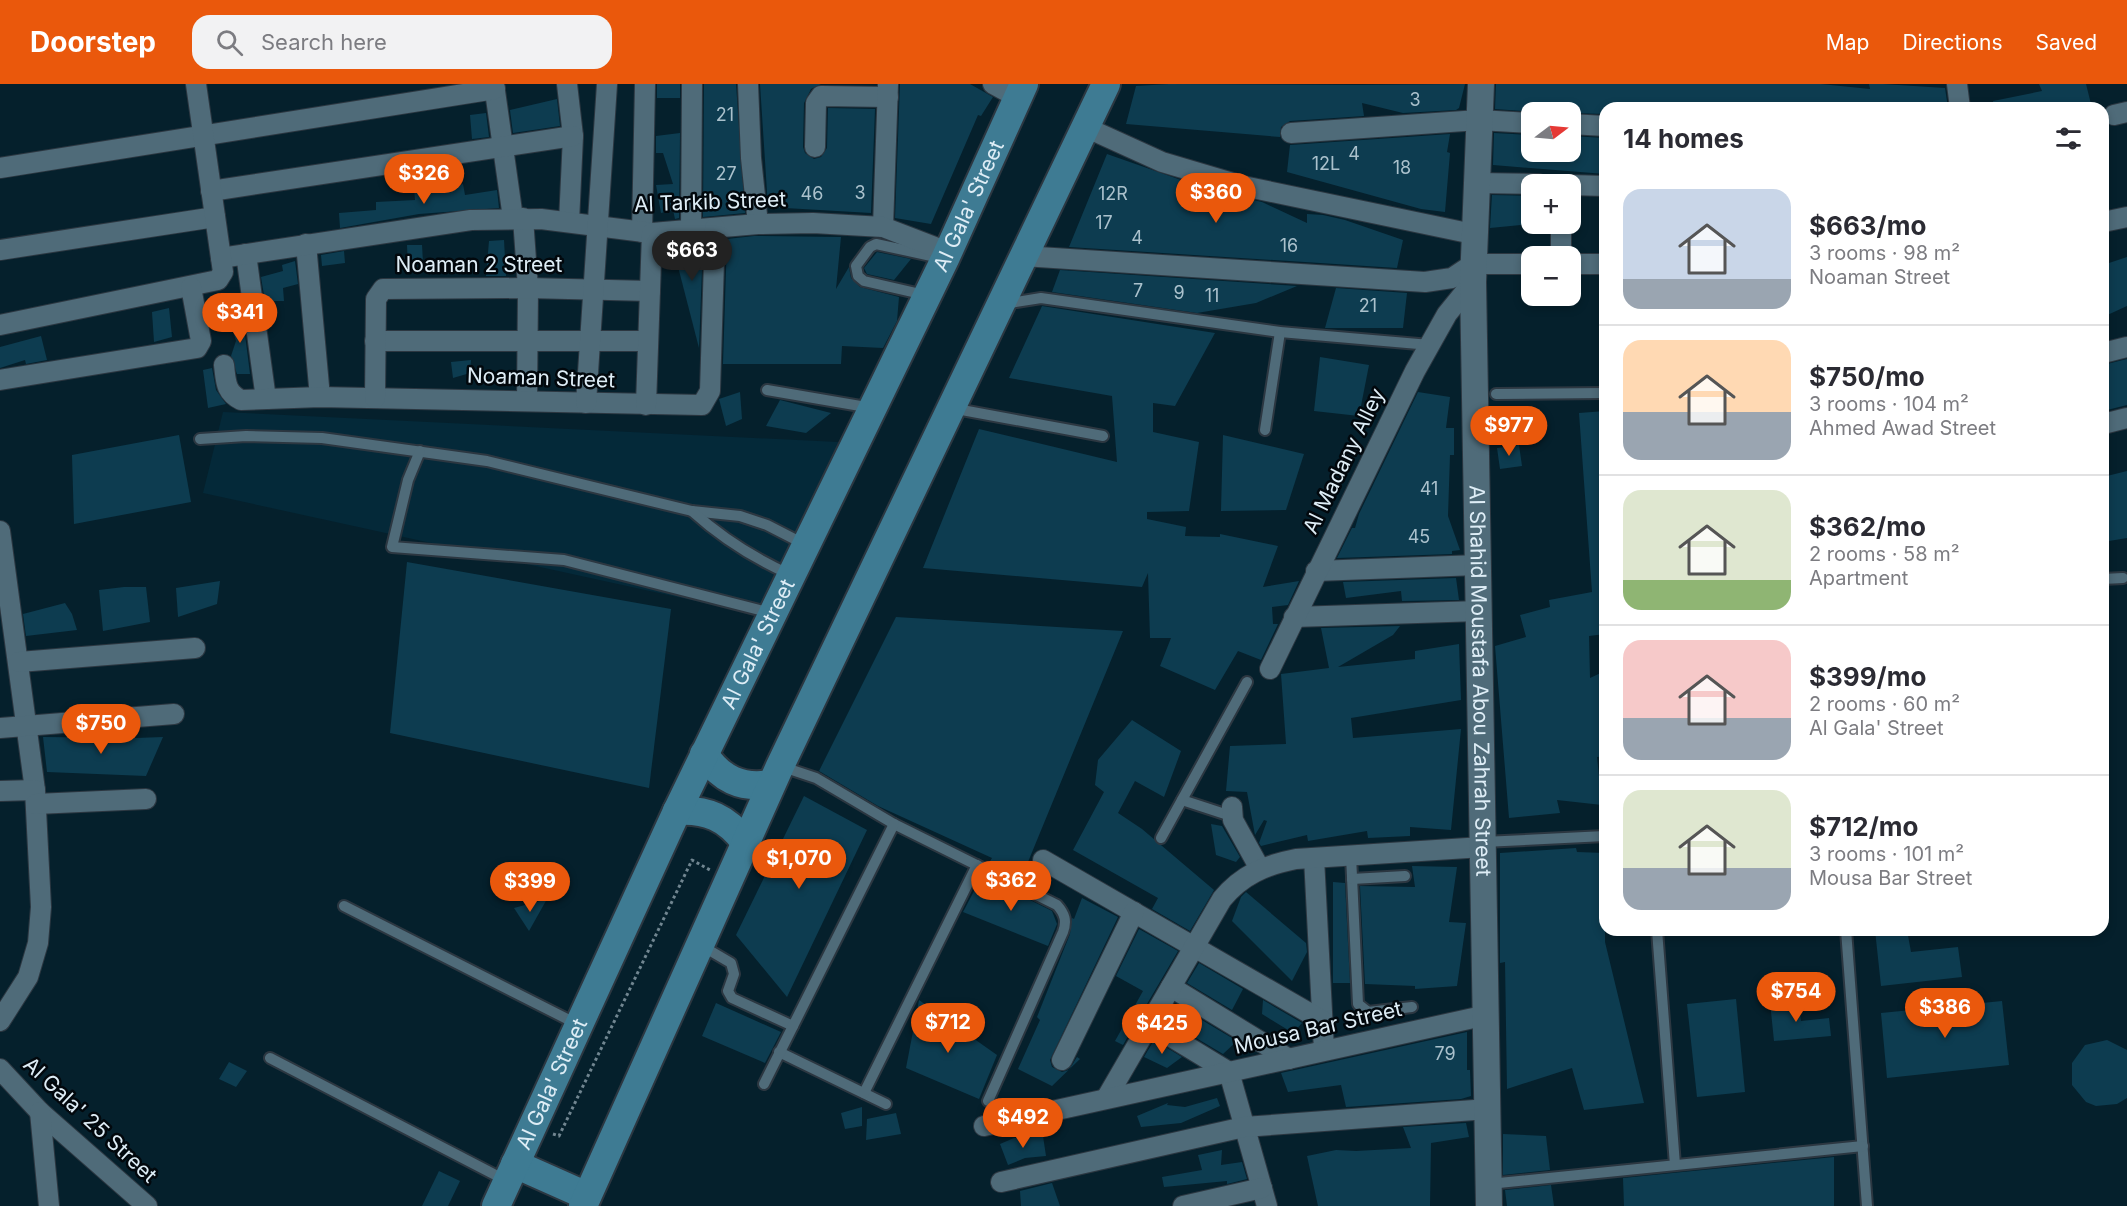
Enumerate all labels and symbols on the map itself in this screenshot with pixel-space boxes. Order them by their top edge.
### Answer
house number: 3 [1409,89,1421,110]
north arrow [1521,102,1581,162]
house number: 21 [716,104,734,125]
street label: Al Gala' Street [928,136,1009,276]
house number: 4 [1348,143,1360,164]
house number: 12L [1312,153,1340,174]
pin: $326 [388,154,460,205]
house number: 18 [1393,157,1411,178]
house number: 27 [715,163,737,184]
pin: $360 [1180,173,1252,224]
house number: 3 [854,182,866,203]
house number: 46 [801,183,823,204]
house number: 12R [1098,183,1128,204]
street label: Al Tarkib Street [634,186,787,217]
house number: 17 [1095,212,1113,233]
house number: 4 [1131,227,1143,248]
pin: $663 [656,231,728,282]
house number: 16 [1280,235,1298,256]
street label: Noaman 2 Street [396,252,563,277]
house number: 7 [1133,280,1143,301]
house number: 9 [1173,282,1185,303]
house number: 11 [1205,285,1219,306]
pin: $341 [204,293,276,344]
house number: 21 [1359,295,1377,316]
street label: Noaman Street [467,362,616,393]
street label: Al Madany Alley [1297,384,1390,538]
pin: $977 [1473,406,1545,457]
house number: 41 [1420,478,1438,499]
street label: Al Shahid Moustafa Abou Zahrah Street [1465,485,1496,877]
house number: 45 [1408,526,1430,547]
street label: Al Gala' Street [715,575,800,713]
pin: $750 [65,704,137,755]
pin: $1,070 [750,839,848,890]
pin: $362 [975,861,1047,912]
pin: $399 [494,862,566,913]
pin: $754 [1760,972,1832,1023]
pin: $386 [1909,988,1981,1039]
street label: Mousa Bar Street [1232,996,1404,1059]
pin: $712 [912,1003,984,1054]
pin: $425 [1126,1004,1198,1055]
street label: Al Gala' Street [511,1014,592,1153]
house number: 79 [1434,1043,1456,1064]
street label: Al Gala' 25 Street [19,1052,162,1188]
pin: $492 [987,1098,1059,1149]

